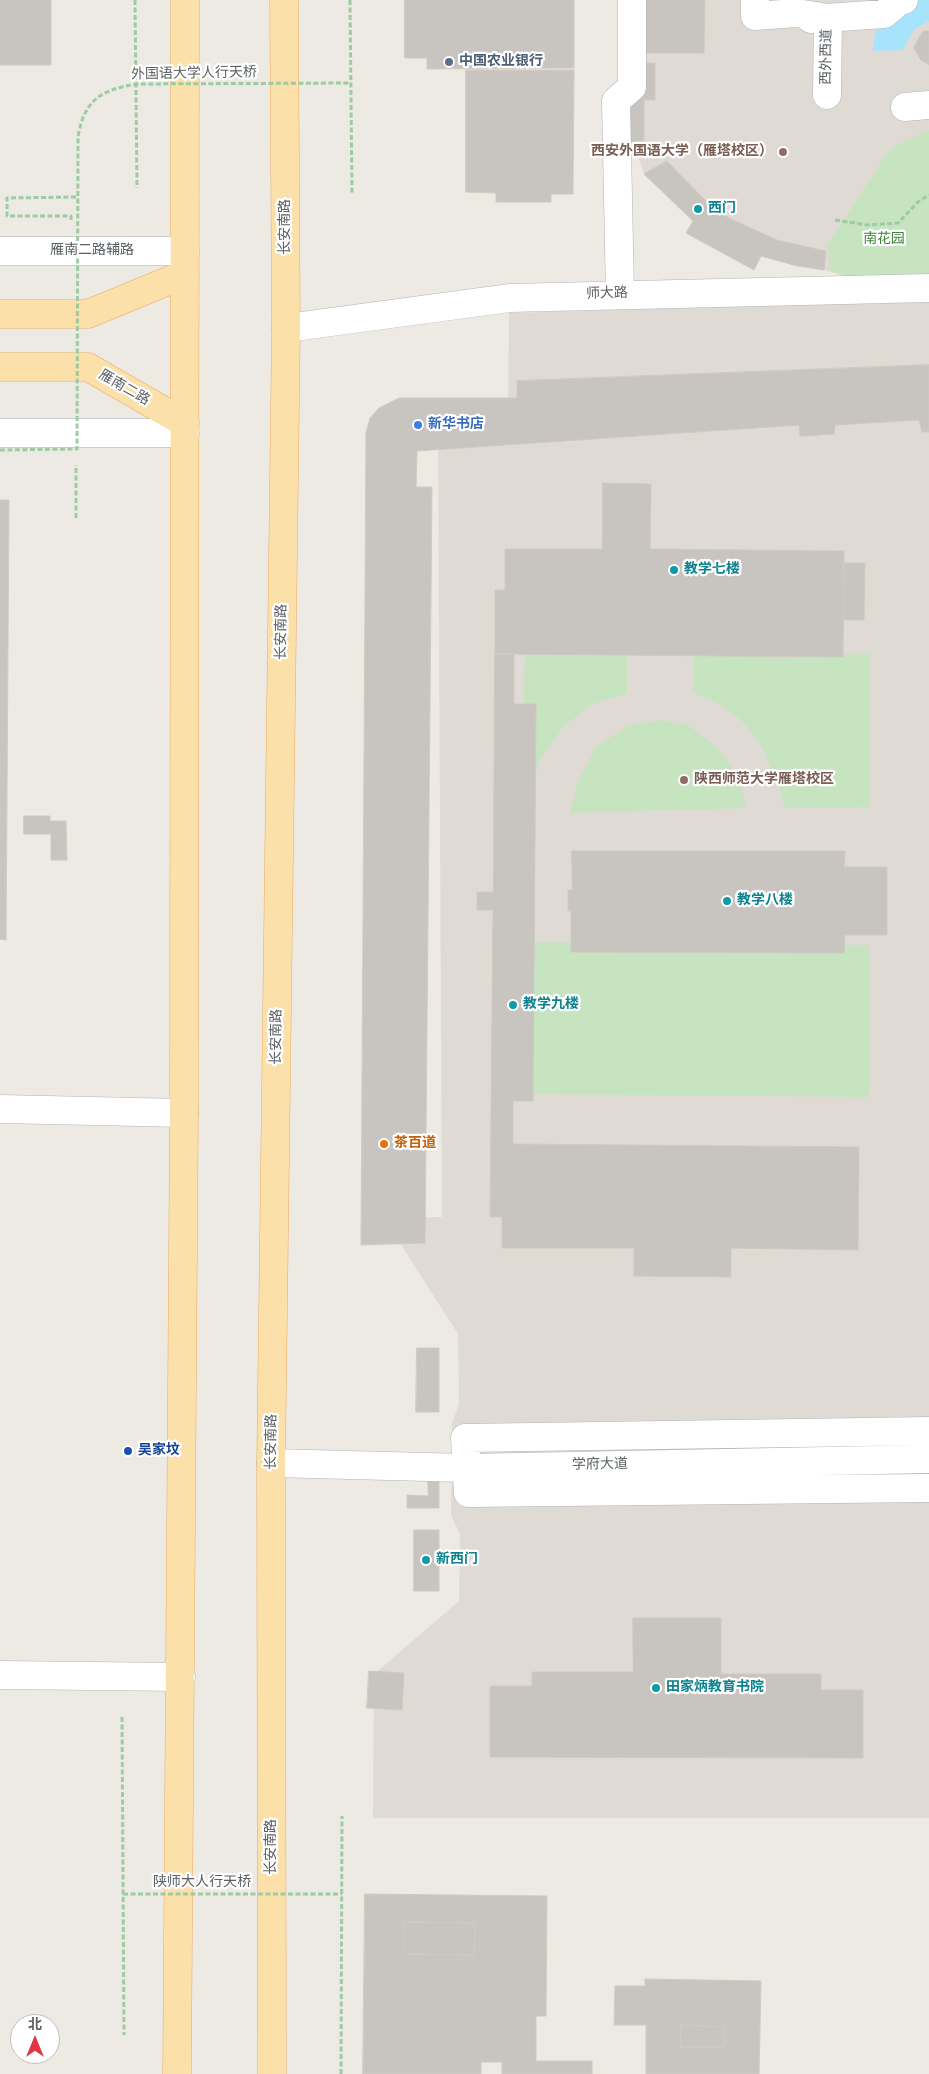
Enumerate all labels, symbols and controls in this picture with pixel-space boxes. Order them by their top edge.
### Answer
street label: 西外西道 [818,29,836,85]
place label: 中国农业银行 [459,54,543,70]
marker: 中国农业银行 [443,56,455,68]
street label: 外国语大学人行天桥 [131,65,257,83]
place label: 西安外国语大学（雁塔校区） [591,144,773,160]
marker: 西安外国语大学（雁塔校区） [777,146,789,158]
street label: 长安南路 [278,199,294,255]
place label: 西门 [708,201,736,217]
marker: 西门 [692,203,704,215]
park label: 南花园 [863,232,905,248]
street label: 雁南二路辅路 [50,243,134,259]
street label: 师大路 [586,285,628,303]
street label: 雁南二路 [96,367,152,409]
place label: 新华书店 [428,417,484,433]
marker: 新华书店 [412,419,424,431]
place label: 教学七楼 [684,562,740,578]
marker: 教学七楼 [668,564,680,576]
street label: 长安南路 [273,604,291,660]
place label: 陕西师范大学雁塔校区 [694,772,834,788]
marker: 陕西师范大学雁塔校区 [678,774,690,786]
place label: 教学八楼 [737,893,793,909]
marker: 教学八楼 [721,895,733,907]
place label: 教学九楼 [523,997,579,1013]
marker: 教学九楼 [507,999,519,1011]
street label: 长安南路 [268,1009,286,1065]
place label: 茶百道 [394,1136,436,1152]
marker: 茶百道 [378,1138,390,1150]
street label: 长安南路 [263,1414,281,1470]
place label: 吴家坟 [138,1443,180,1459]
marker: 吴家坟 [122,1445,134,1457]
street label: 学府大道 [572,1456,628,1474]
place label: 新西门 [436,1552,478,1568]
marker: 新西门 [420,1554,432,1566]
place label: 田家炳教育书院 [666,1680,764,1696]
marker: 田家炳教育书院 [650,1682,662,1694]
street label: 长安南路 [264,1819,280,1875]
street label: 陕师大人行天桥 [153,1875,251,1891]
north arrow [10,2014,60,2064]
text: 北 [28,2015,42,2034]

